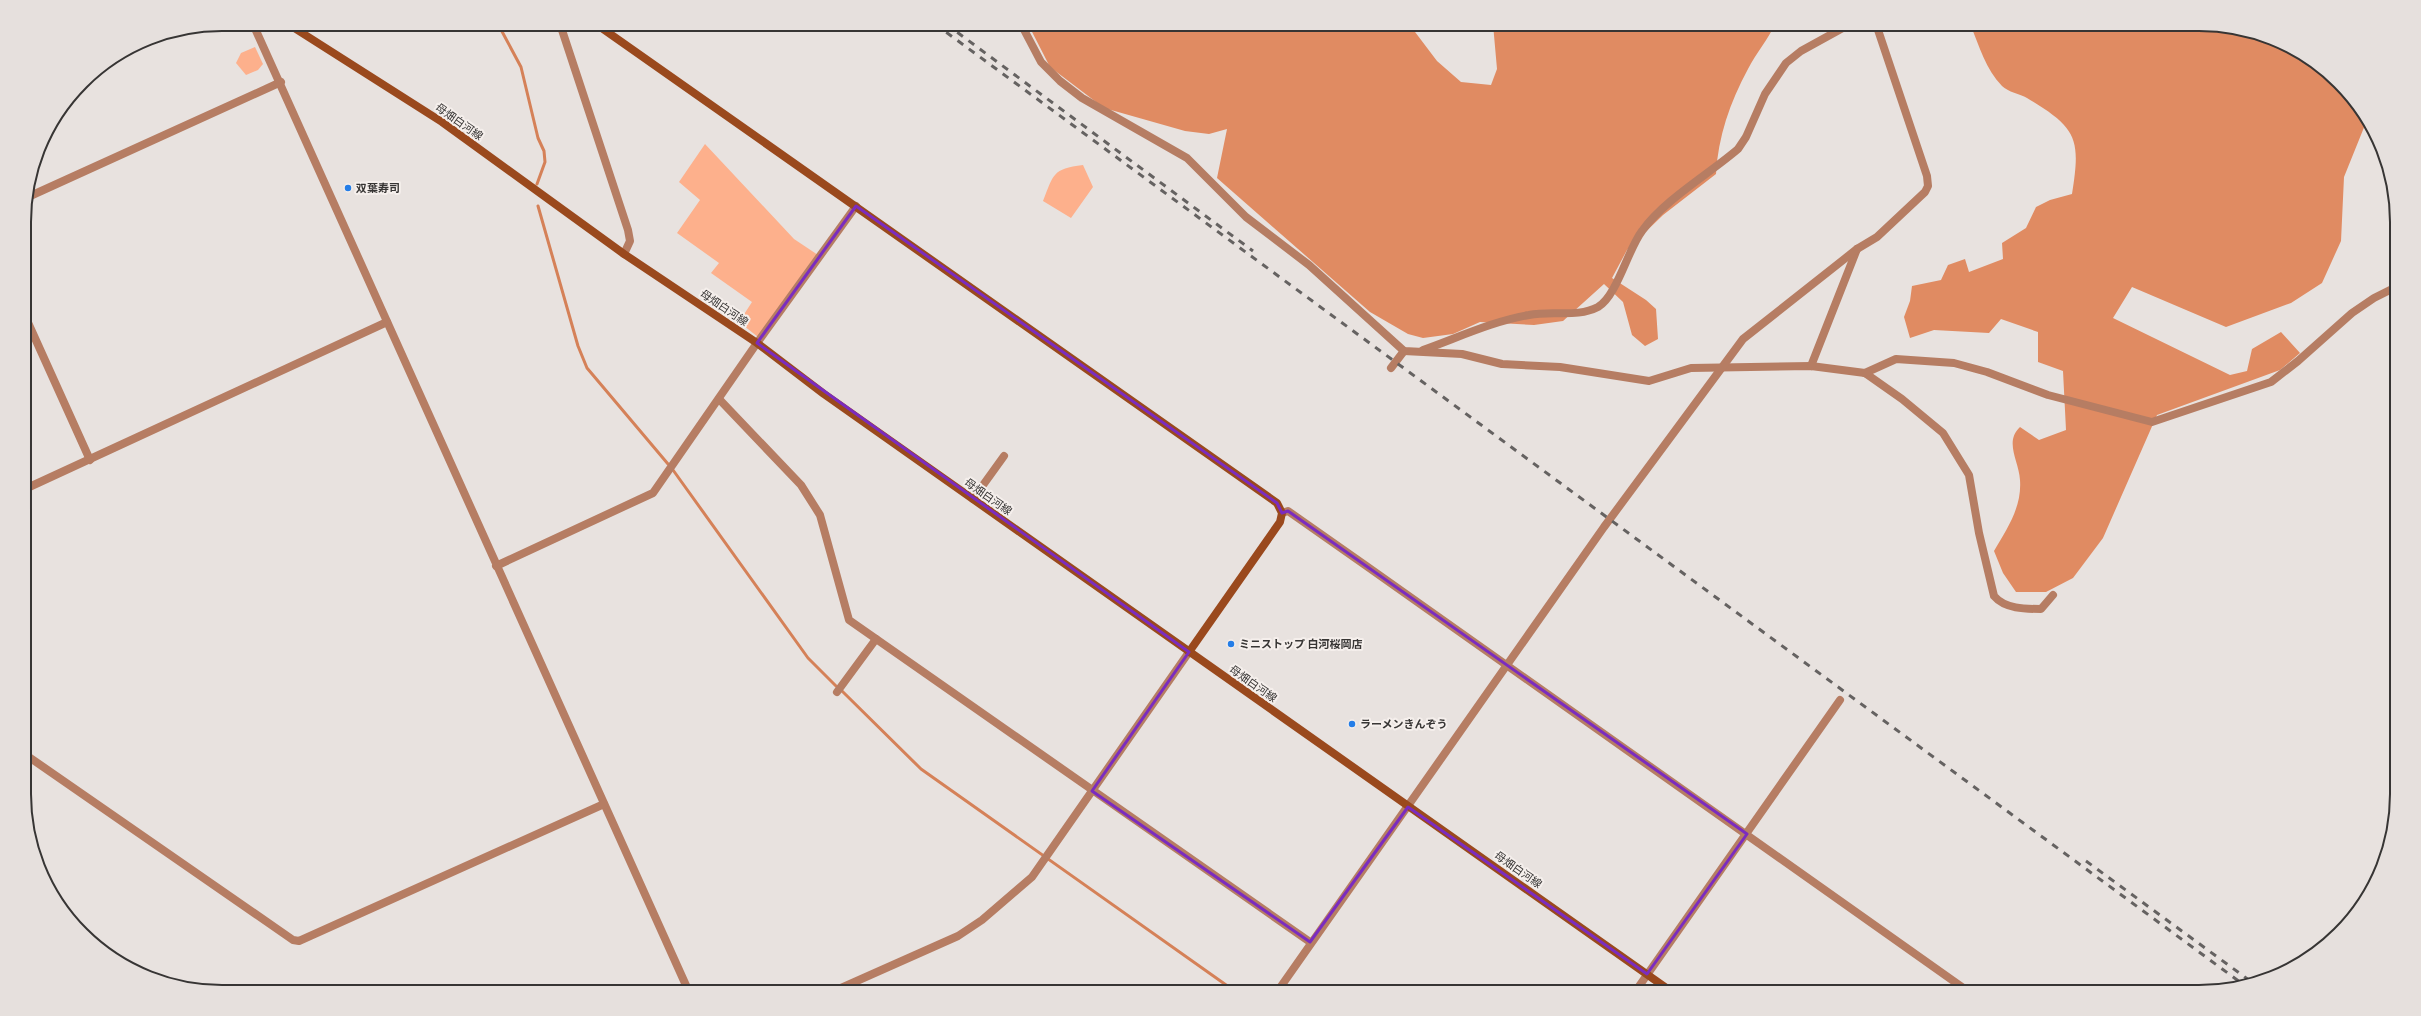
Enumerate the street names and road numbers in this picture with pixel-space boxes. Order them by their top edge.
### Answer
street label: 母畑白河線 [433,101,485,143]
street label: 母畑白河線 [698,287,750,329]
street label: 母畑白河線 [962,476,1014,518]
street label: 母畑白河線 [1227,663,1279,705]
street label: 母畑白河線 [1492,849,1544,891]

